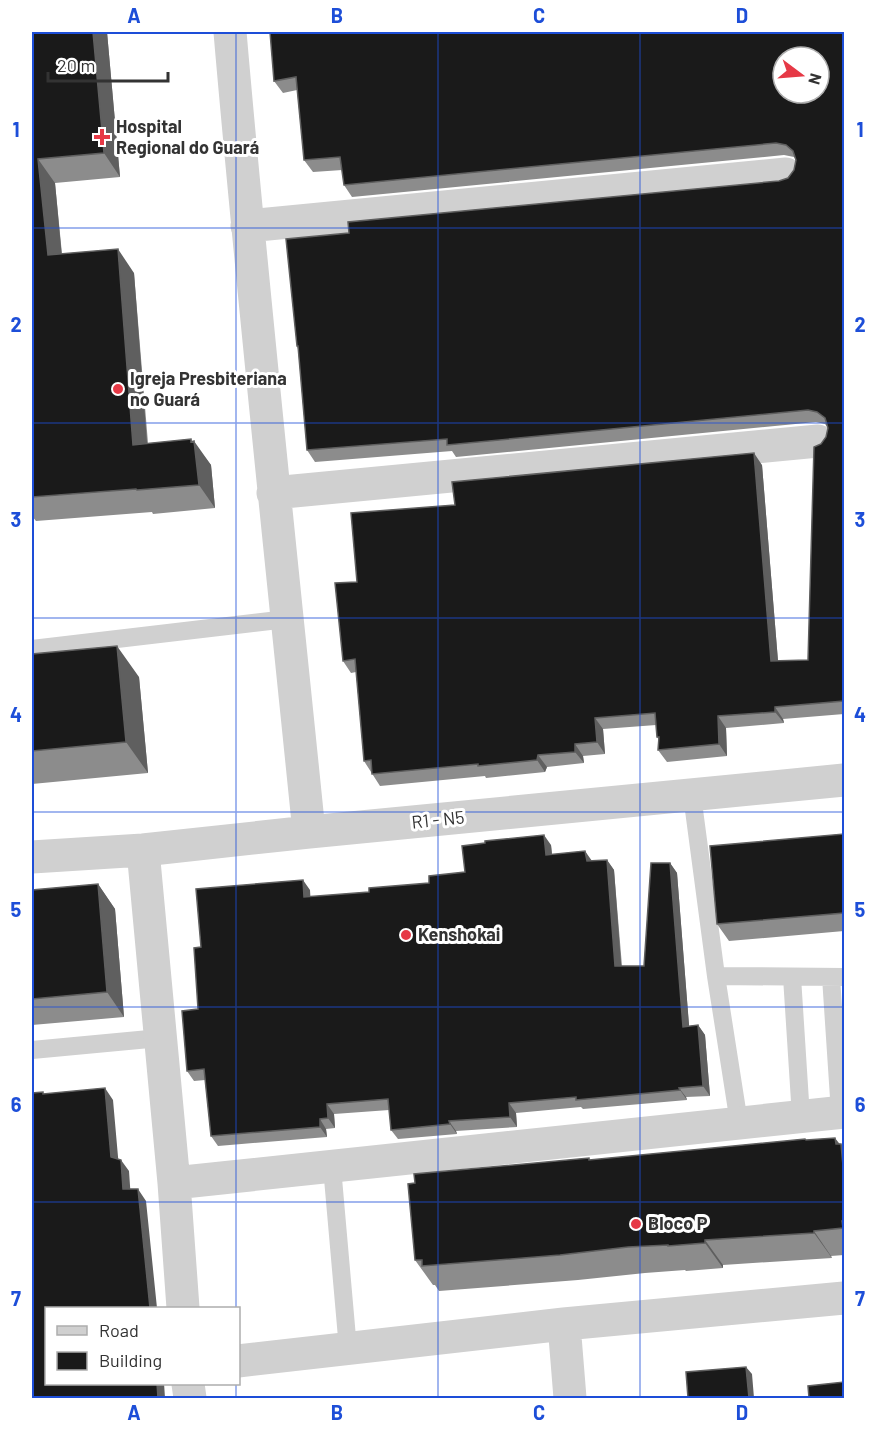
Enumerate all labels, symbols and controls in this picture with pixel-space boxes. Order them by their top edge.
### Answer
text: A [127,3,141,27]
text: B [331,3,343,27]
text: C [533,3,545,27]
text: D [736,3,748,27]
scale bar [48,45,168,83]
north arrow [771,45,831,105]
text: 20 m [57,54,95,76]
text: N [805,72,826,87]
place label: Hospital Regional do Guará [116,115,259,158]
text: 1 [12,117,20,141]
text: 1 [856,117,864,141]
marker: Hospital Regional do Guará [93,128,111,146]
text: 2 [10,312,22,336]
text: 2 [854,312,866,336]
place label: Igreja Presbiteriana no Guará [130,367,287,410]
marker: Igreja Presbiteriana no Guará [111,382,125,396]
text: 3 [11,507,21,531]
text: 3 [855,507,865,531]
text: 4 [10,702,22,726]
text: 4 [854,702,866,726]
street label: R1 - N5 [410,805,465,833]
text: 5 [11,897,22,921]
text: 5 [855,897,866,921]
place label: Kenshokai [418,923,500,945]
marker: Kenshokai [399,928,413,942]
text: 6 [11,1092,22,1116]
text: 6 [855,1092,866,1116]
place label: Bloco P [648,1212,708,1234]
marker: Bloco P [629,1217,643,1231]
text: 7 [11,1286,21,1310]
text: 7 [855,1286,865,1310]
legend [45,1307,240,1385]
text: Road [99,1319,139,1341]
text: Building [99,1349,162,1371]
text: A [127,1400,141,1424]
text: B [331,1400,343,1424]
text: C [533,1400,545,1424]
text: D [736,1400,748,1424]

